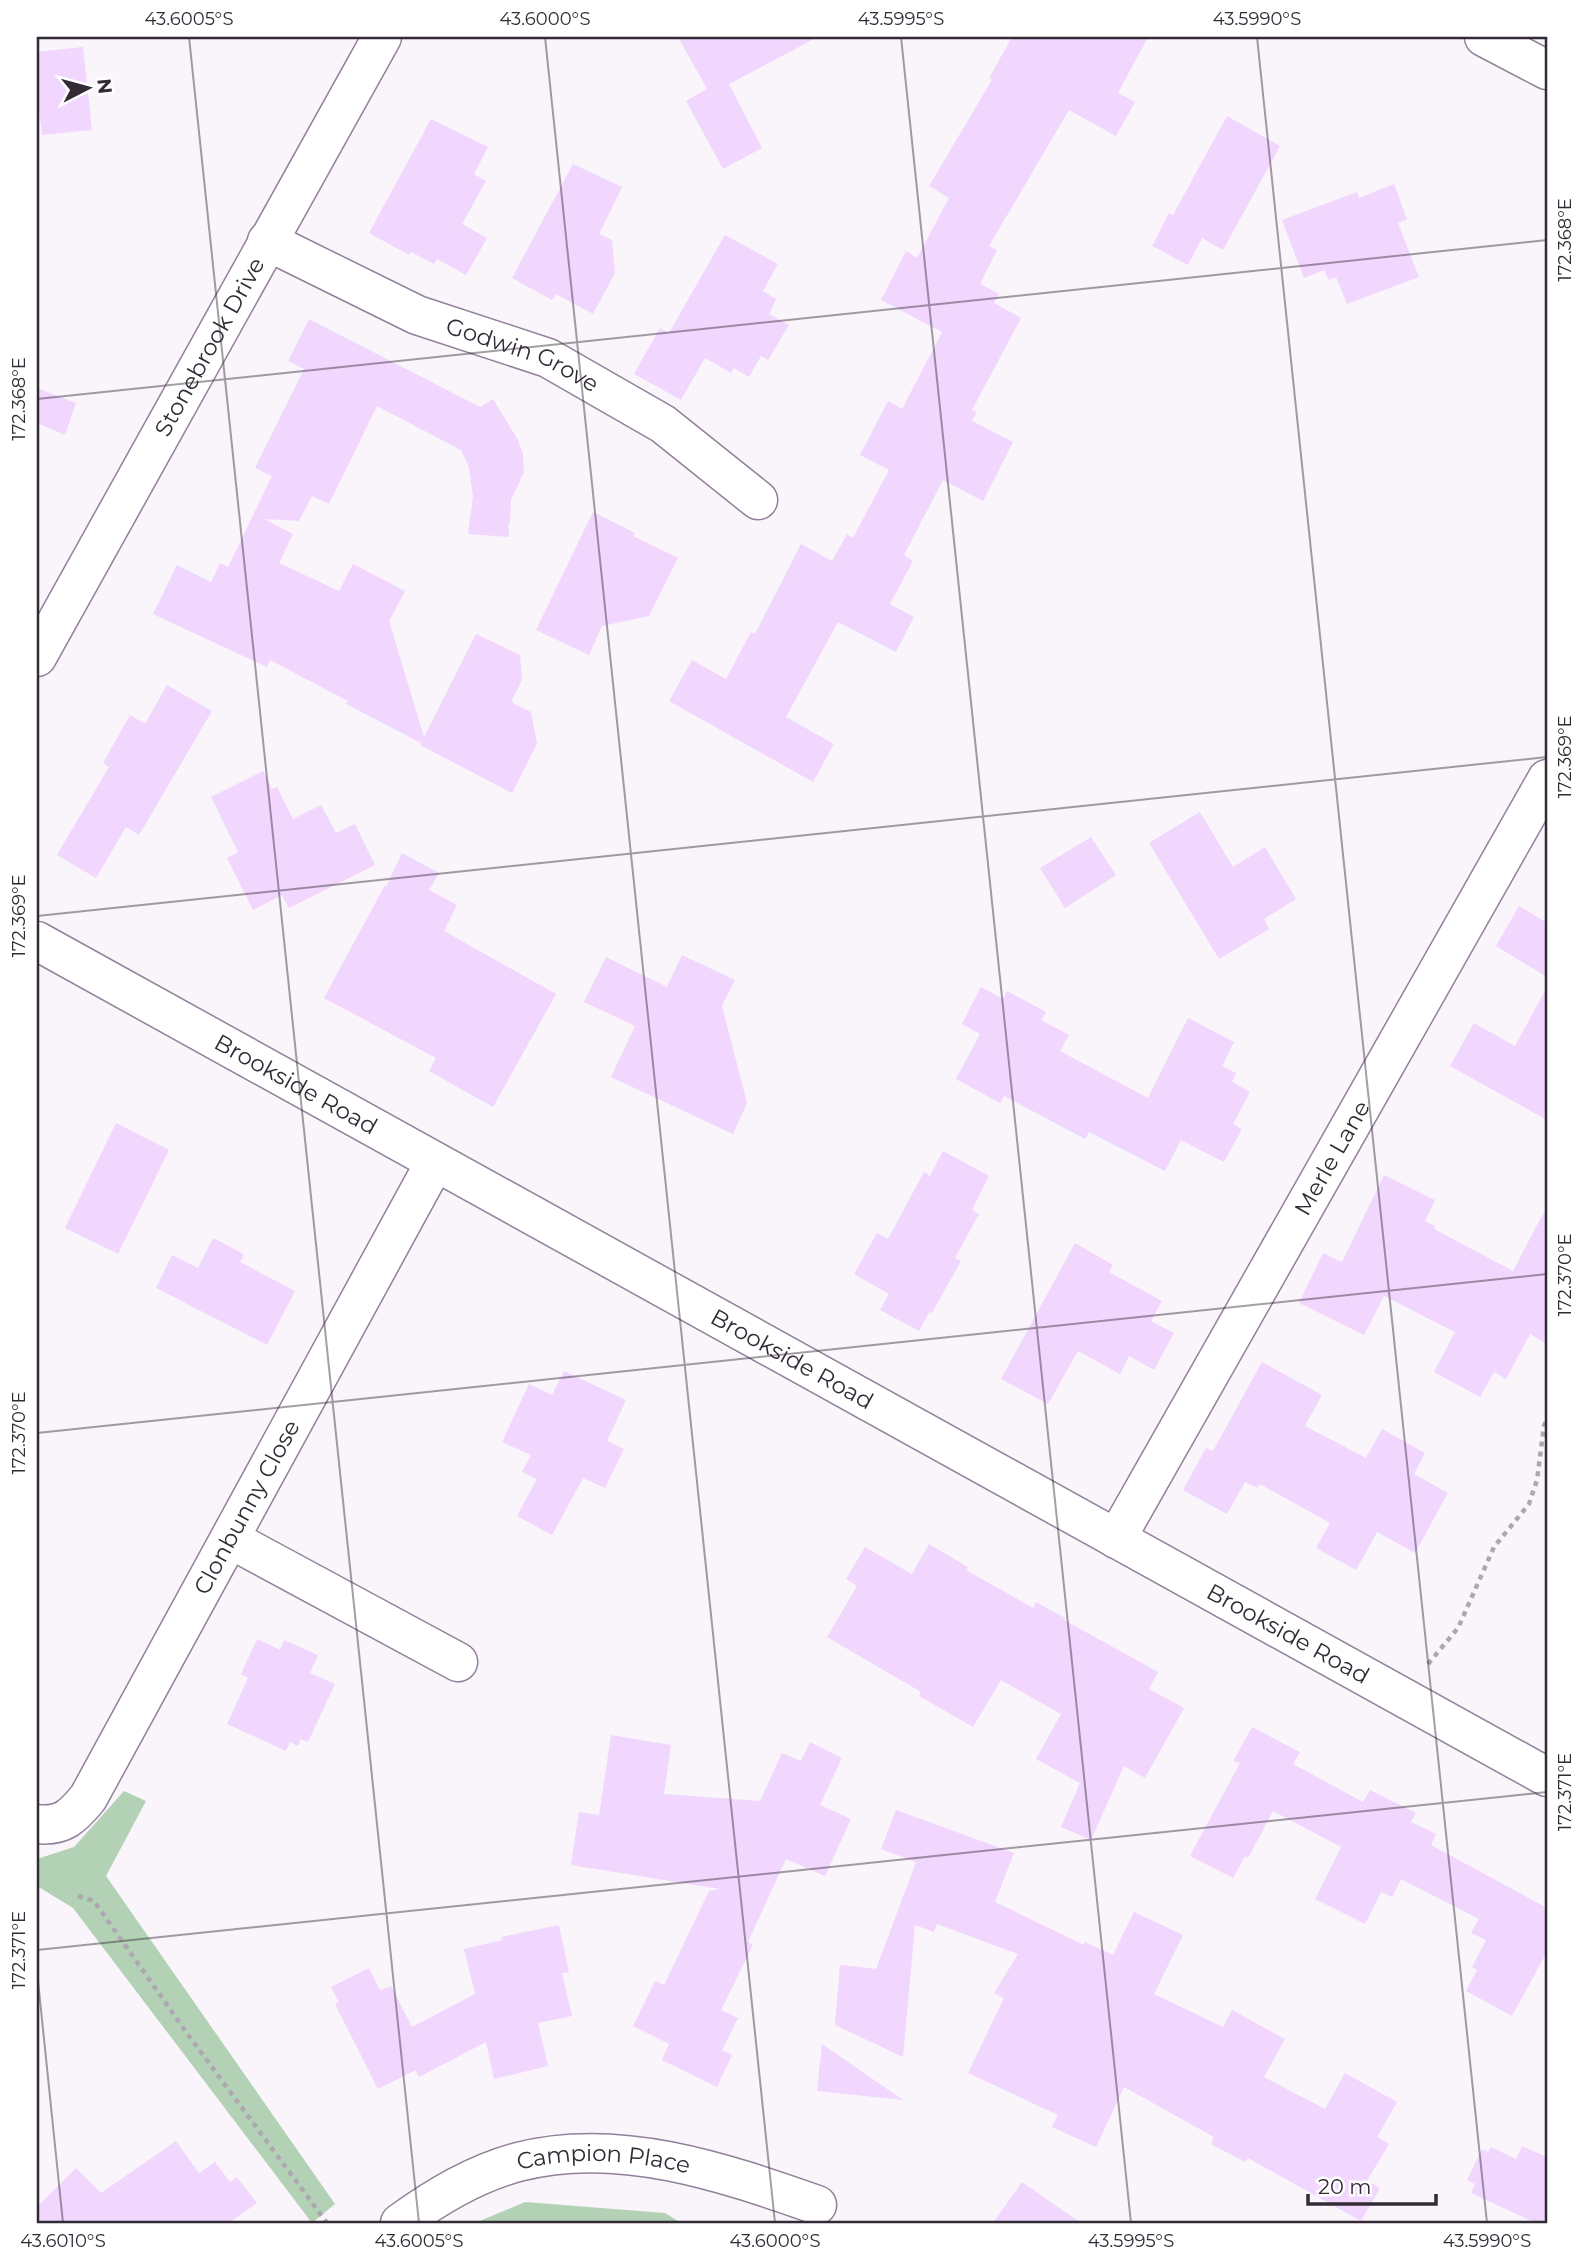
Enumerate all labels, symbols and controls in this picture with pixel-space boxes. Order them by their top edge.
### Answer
text: 43.6005°S [144,8,234,30]
text: 43.6000°S [499,8,591,30]
text: 43.5995°S [858,8,944,30]
text: 43.5990°S [1213,8,1301,30]
north arrow [52,52,122,122]
text: N [92,77,117,95]
text: 172.368°E [1554,198,1576,282]
street label: Stonebrook Drive [149,252,271,441]
street label: Godwin Grove [442,311,604,398]
text: 172.368°E [8,357,30,441]
text: 172.369°E [1554,715,1576,799]
text: 172.369°E [8,874,30,958]
street label: Brookside Road [210,1028,382,1141]
street label: Merle Lane [1288,1096,1376,1220]
text: 172.370°E [1554,1233,1576,1317]
street label: Brookside Road [706,1303,878,1415]
text: 172.370°E [8,1391,30,1475]
street label: Clonbunny Close [188,1415,306,1599]
street label: Brookside Road [1202,1577,1374,1690]
text: 172.371°E [1554,1753,1576,1831]
text: 172.371°E [8,1911,30,1989]
street label: Campion Place [514,2139,693,2179]
scale bar [1308,2162,1435,2206]
text: 20 m [1318,2174,1372,2199]
text: 43.6010°S [20,2230,106,2252]
text: 43.6005°S [374,2230,464,2252]
text: 43.6000°S [729,2230,821,2252]
text: 43.5995°S [1088,2230,1174,2252]
text: 43.5990°S [1443,2230,1531,2252]

